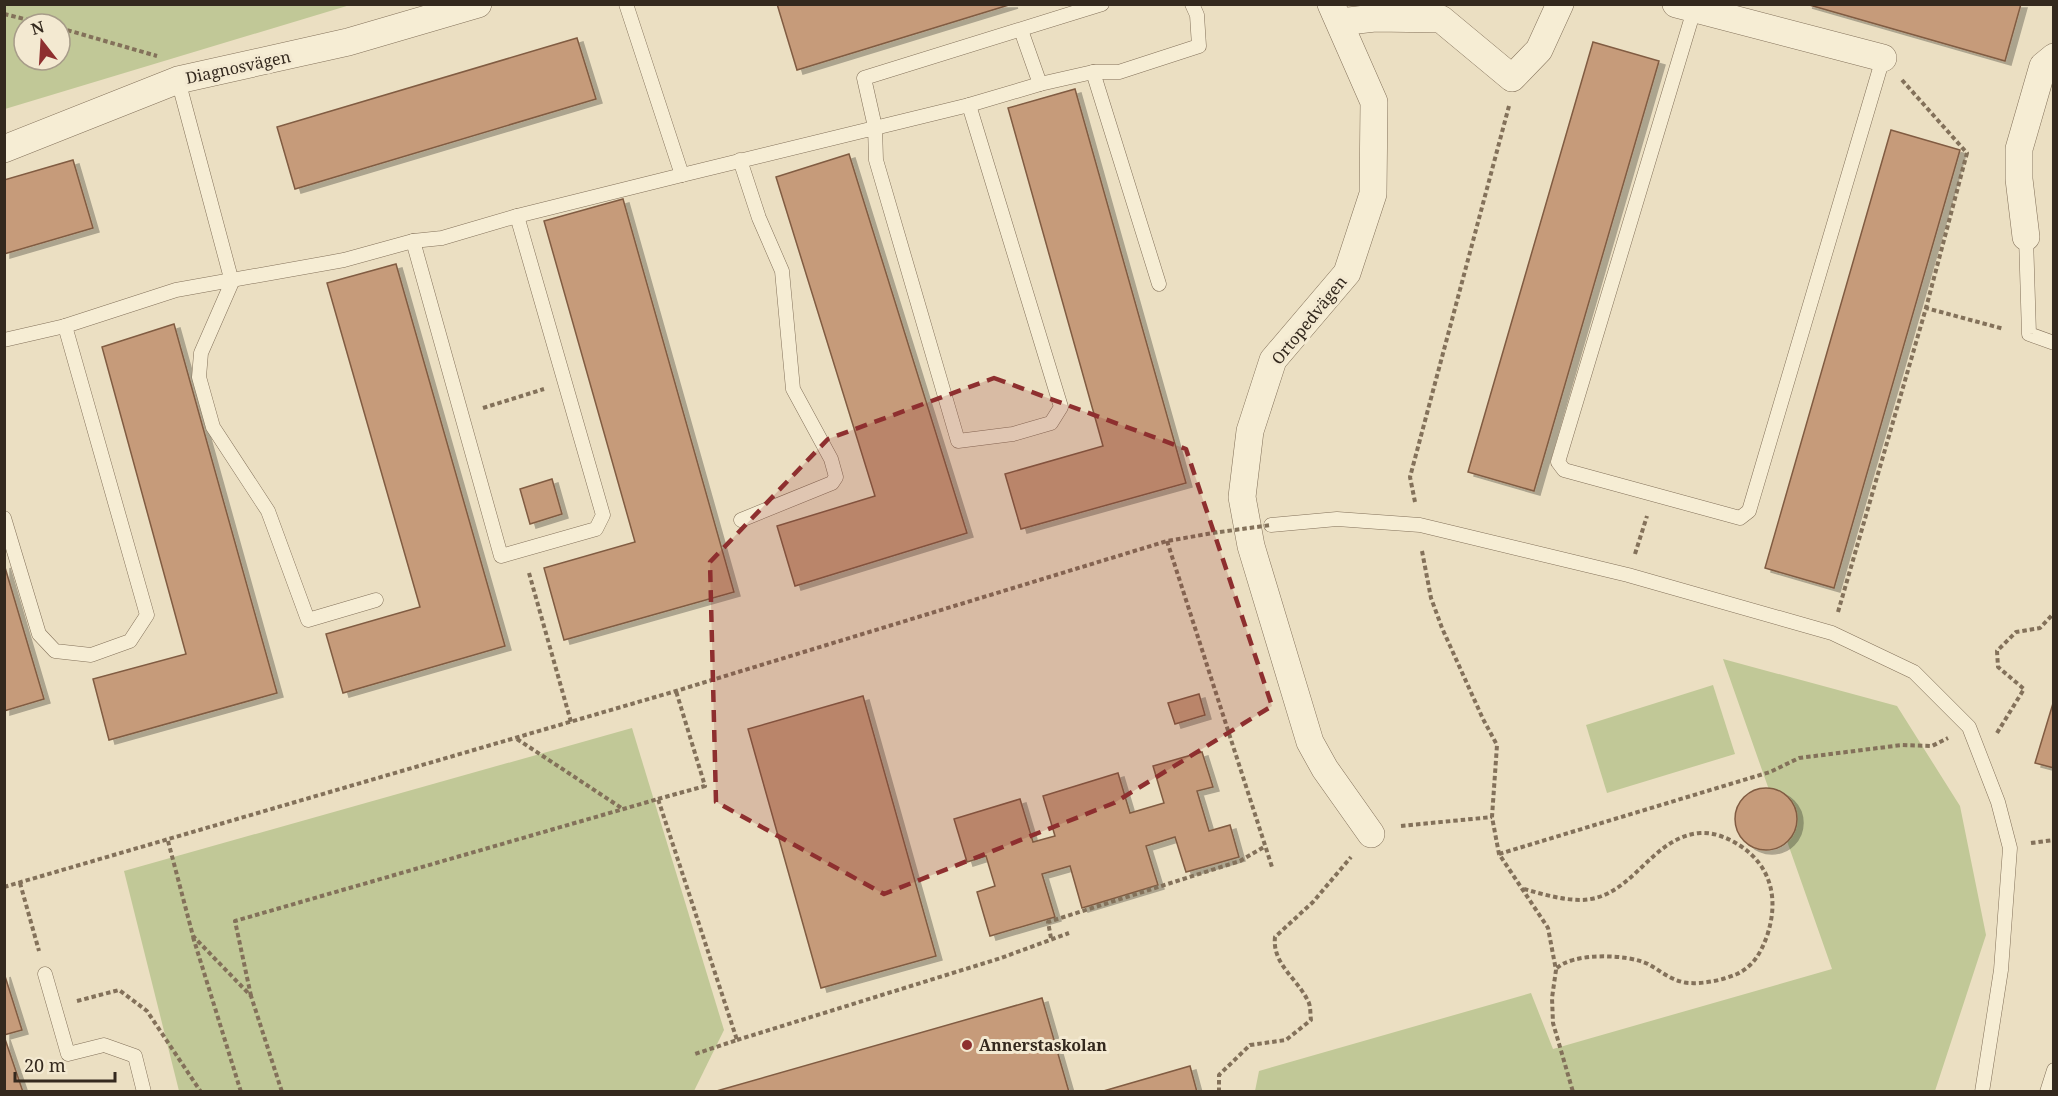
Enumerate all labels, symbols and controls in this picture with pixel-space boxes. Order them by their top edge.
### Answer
north arrow [12,12,72,72]
text: N [28,15,47,40]
street label: Diagnosvägen [183,45,293,89]
street label: Ortopedvägen [1266,271,1352,369]
place label: Annerstaskolan [979,1034,1107,1056]
marker: Annerstaskolan [960,1038,974,1052]
scale bar [15,1045,116,1083]
text: 20 m [24,1053,66,1077]

